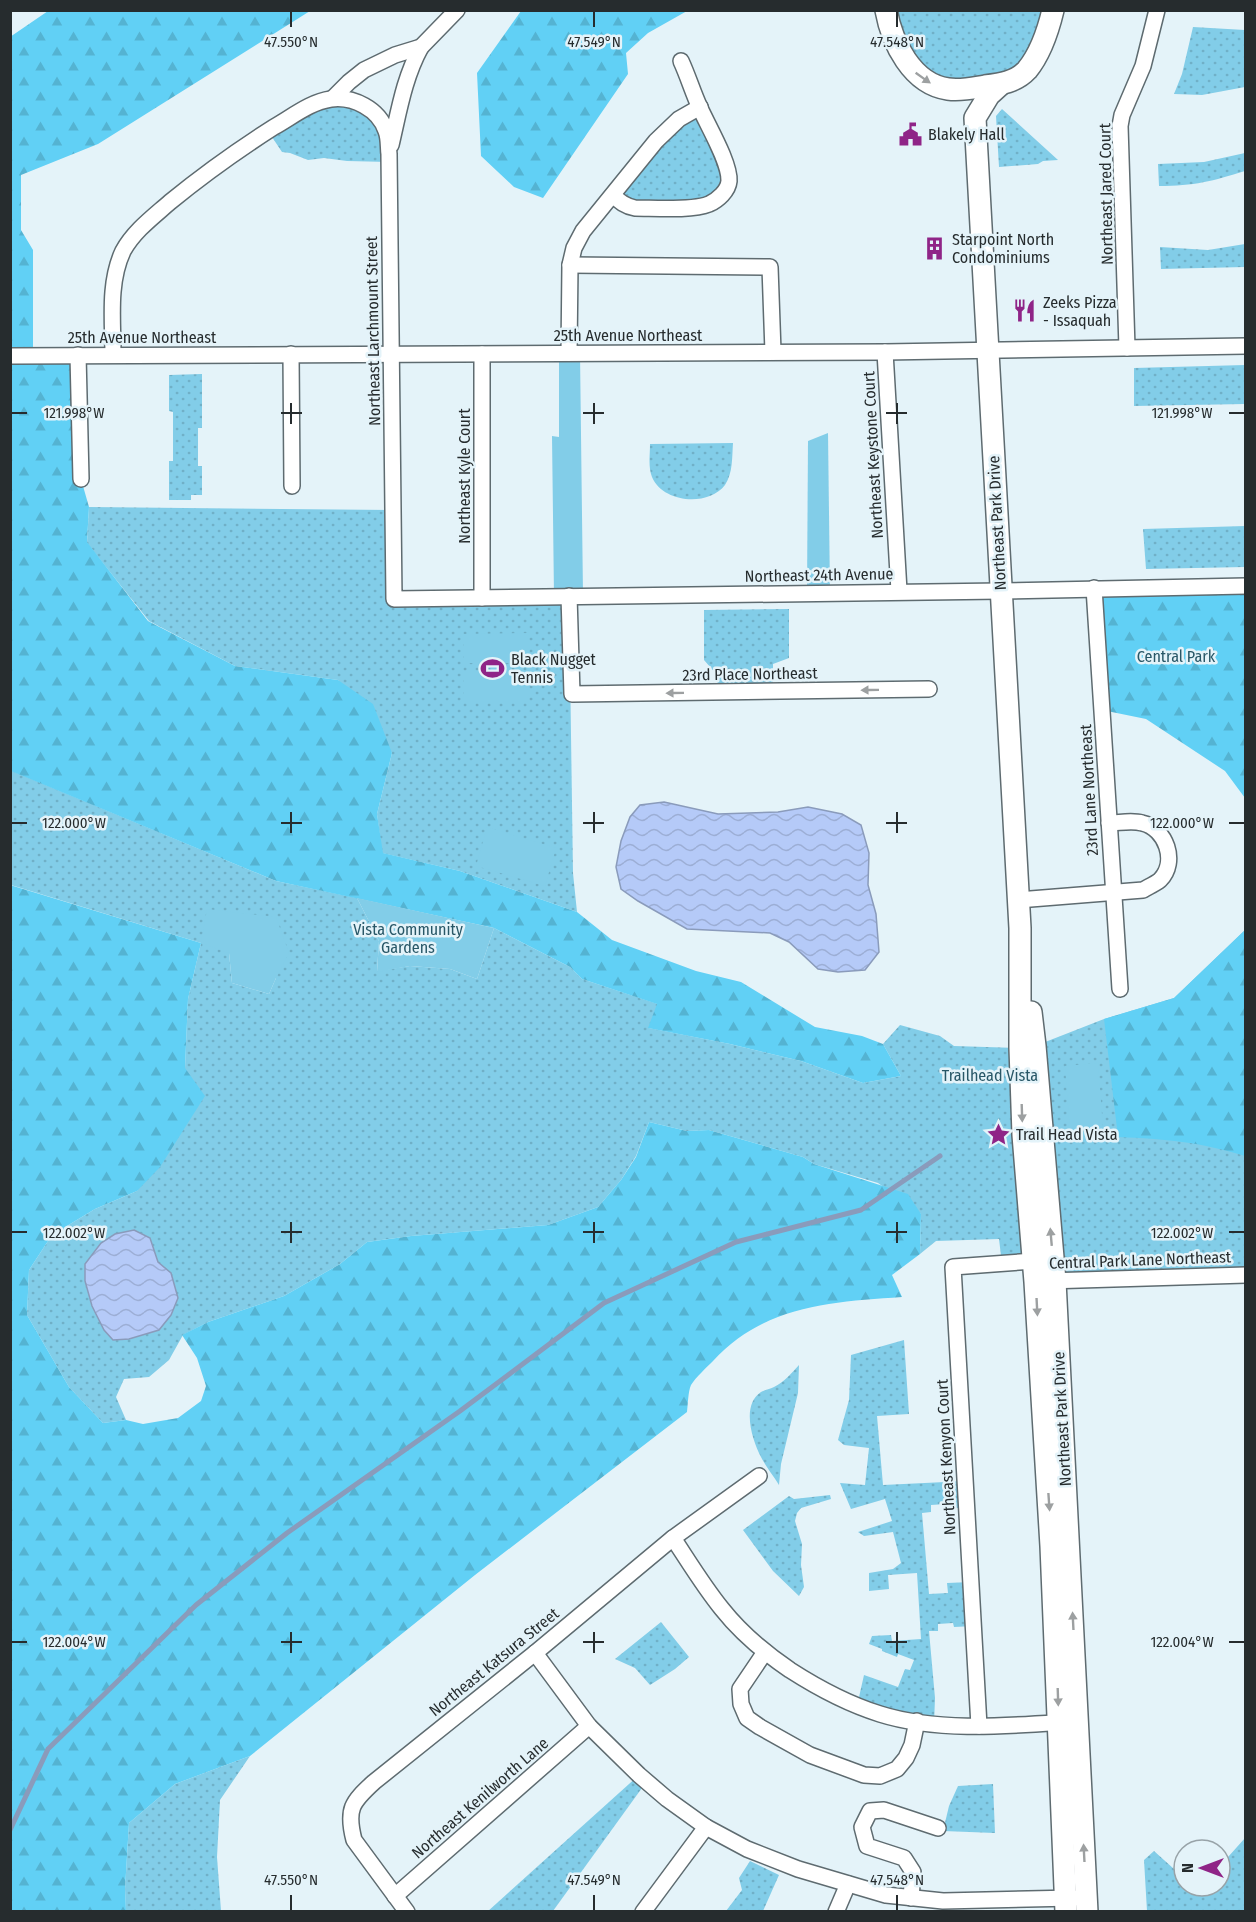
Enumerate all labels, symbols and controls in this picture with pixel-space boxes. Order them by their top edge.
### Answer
text: 47.550°N [264,33,318,51]
text: 47.549°N [567,33,621,51]
text: 47.548°N [870,33,924,51]
one-way arrow [915,72,931,84]
public building icon: Blakely Hall [897,121,923,147]
street label: Northeast Jared Court [1095,122,1117,265]
place label: Blakely Hall [928,125,1005,144]
place label: Starpoint North Condominiums [952,230,1054,267]
street label: Northeast Larchmount Street [362,235,384,426]
building icon: Starpoint North Condominiums [921,235,947,261]
place label: Zeeks Pizza - Issaquah [1043,293,1117,330]
restaurant icon: Zeeks Pizza - Issaquah [1012,298,1038,324]
street label: 25th Avenue Northeast [554,326,703,345]
street label: 25th Avenue Northeast [68,328,217,347]
street label: Northeast Keystone Court [859,370,887,539]
text: 121.998°W [43,404,105,422]
text: 121.998°W [1151,404,1213,422]
street label: Northeast Kyle Court [455,408,474,544]
street label: Northeast Park Drive [984,455,1010,591]
street label: Northeast 24th Avenue [745,564,894,586]
park label: Central Park [1137,647,1216,666]
place label: Black Nugget Tennis [511,650,597,687]
sports icon: Black Nugget Tennis [480,655,506,681]
street label: 23rd Place Northeast [682,663,818,685]
one-way arrow [861,685,880,695]
one-way arrow [666,688,685,698]
street label: 23rd Lane Northeast [1076,723,1102,856]
text: 122.000°W [42,814,106,832]
text: 122.000°W [1150,814,1214,832]
park label: Vista Community Gardens [353,920,464,957]
park label: Trailhead Vista [942,1066,1038,1085]
one-way arrow [1018,1103,1027,1122]
place icon: Trail Head Vista [985,1121,1011,1147]
place label: Trail Head Vista [1016,1125,1118,1144]
text: 122.002°W [43,1224,105,1242]
text: 122.002°W [1151,1224,1213,1242]
one-way arrow [1046,1228,1056,1247]
street label: Central Park Lane Northeast [1049,1247,1232,1273]
one-way arrow [1032,1298,1041,1317]
street label: Northeast Park Drive [1049,1351,1075,1487]
street label: Northeast Kenyon Court [932,1378,960,1536]
one-way arrow [1044,1492,1053,1511]
street label: Northeast Katsura Street [425,1603,563,1720]
one-way arrow [1068,1611,1077,1630]
text: 122.004°W [42,1633,106,1651]
text: 122.004°W [1150,1633,1214,1651]
one-way arrow [1053,1687,1063,1706]
street label: Northeast Kenilworth Lane [408,1734,552,1862]
north arrow [1172,1838,1232,1898]
one-way arrow [1079,1844,1088,1863]
text: N [1178,1863,1197,1873]
text: 47.550°N [264,1871,318,1889]
text: 47.549°N [567,1871,621,1889]
text: 47.548°N [870,1871,924,1889]

